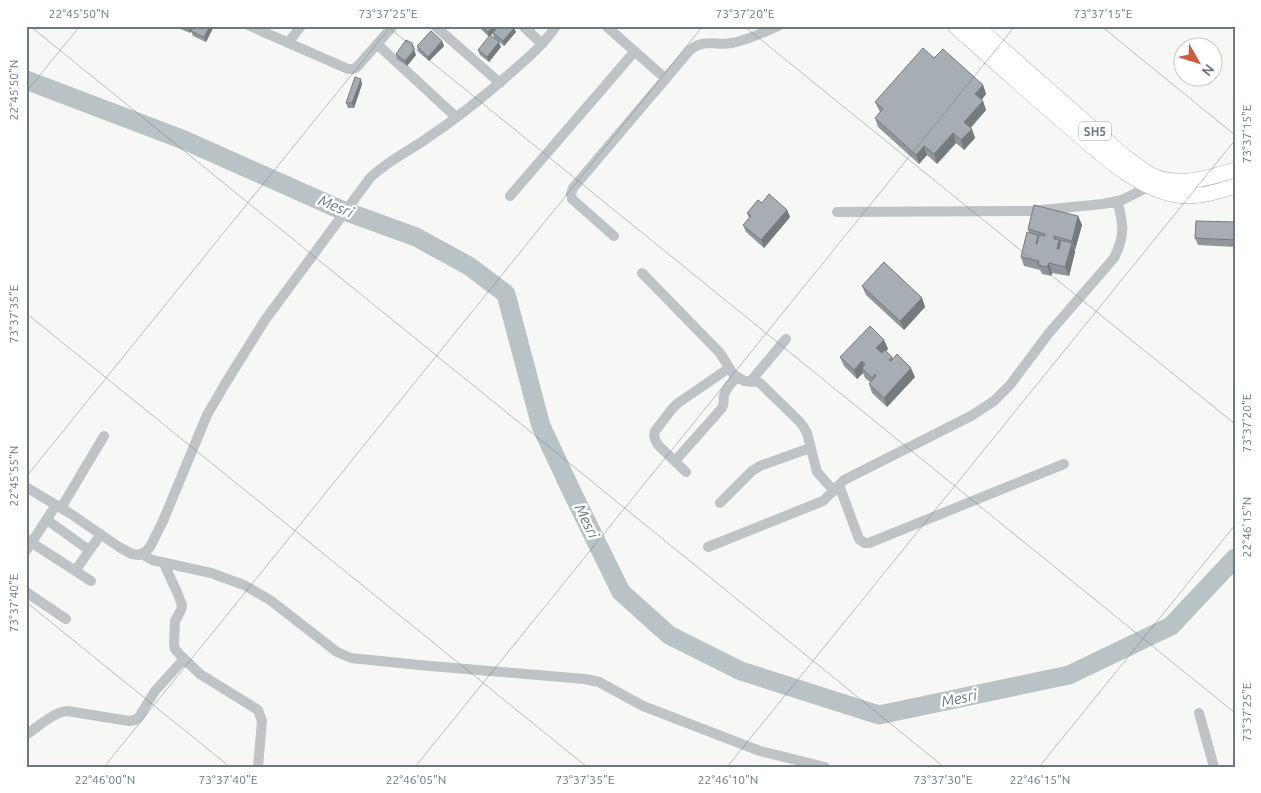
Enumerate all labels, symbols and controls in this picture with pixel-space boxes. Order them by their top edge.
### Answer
text: 22°45'50"N [49,7,109,20]
text: 73°37'25"E [359,7,418,20]
text: 73°37'20"E [716,7,775,20]
text: 73°37'15"E [1074,7,1133,20]
north arrow [1174,38,1224,88]
text: 22°45'50"N [7,60,20,120]
text: N [1199,61,1218,79]
text: 73°37'15"E [1240,104,1253,163]
road number: SH5 [1079,122,1111,140]
water label: Mesri [316,191,357,221]
text: 73°37'35"E [7,284,20,343]
text: 73°37'20"E [1240,393,1253,452]
text: 22°45'55"N [7,446,20,506]
text: 22°46'15"N [1240,497,1253,557]
water label: Mesri [571,501,603,542]
text: 73°37'40"E [7,573,20,632]
text: 73°37'25"E [1240,682,1253,741]
water label: Mesri [940,686,980,710]
text: 22°46'00"N [75,773,135,786]
text: 73°37'40"E [199,773,258,786]
text: 22°46'05"N [386,773,446,786]
text: 73°37'35"E [556,773,615,786]
text: 22°46'10"N [698,773,758,786]
text: 73°37'30"E [914,773,973,786]
text: 22°46'15"N [1010,773,1070,786]

